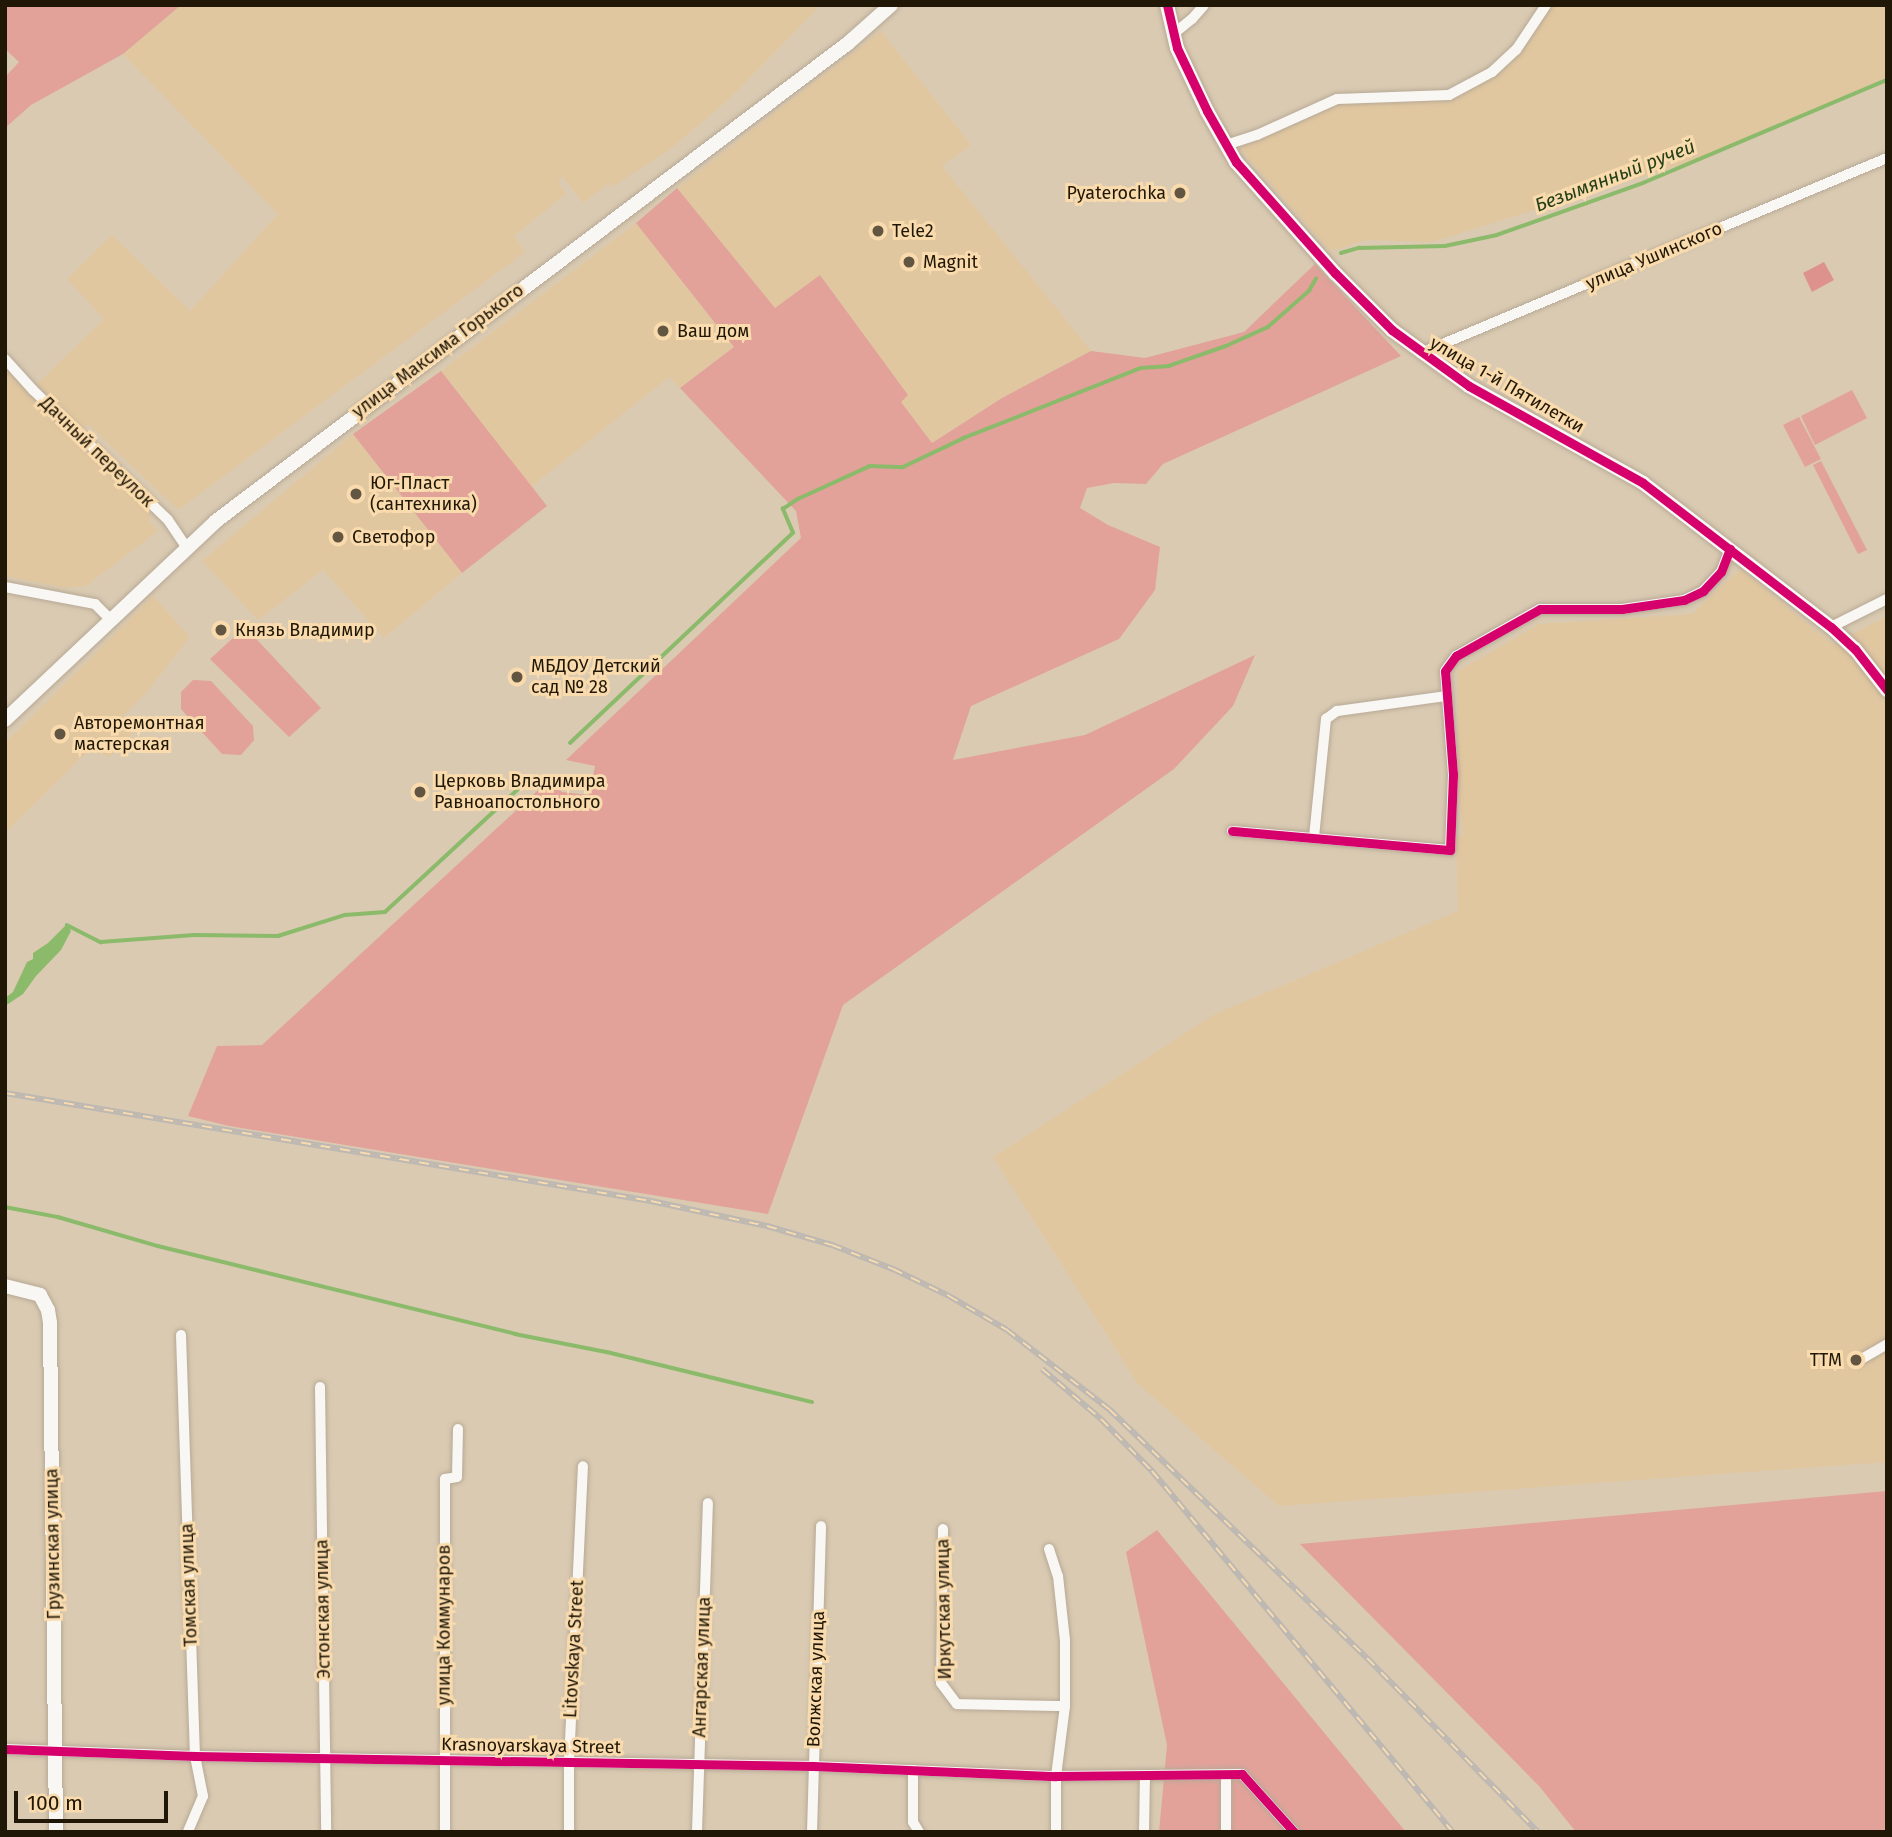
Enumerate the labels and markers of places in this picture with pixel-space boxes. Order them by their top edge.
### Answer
place label: Pyaterochka [1066,182,1166,204]
marker: Pyaterochka [1172,185,1188,201]
place label: Tele2 [892,220,934,242]
marker: Tele2 [870,223,886,239]
place label: Magnit [923,251,978,273]
marker: Magnit [901,254,917,270]
place label: Ваш дом [677,320,749,342]
marker: Ваш дом [655,323,671,339]
place label: Юг-Пласт (сантехника) [370,473,477,516]
marker: Юг-Пласт (сантехника) [348,486,364,502]
place label: Светофор [352,526,435,548]
marker: Светофор [330,529,346,545]
place label: Князь Владимир [235,619,375,641]
marker: Князь Владимир [213,622,229,638]
place label: МБДОУ Детский сад № 28 [531,656,661,698]
marker: МБДОУ Детский сад № 28 [509,669,525,685]
place label: Авторемонтная мастерская [74,713,205,756]
marker: Авторемонтная мастерская [52,726,68,742]
place label: Церковь Владимира Равноапостольного [434,771,606,814]
marker: Церковь Владимира Равноапостольного [412,784,428,800]
place label: ТТМ [1810,1349,1842,1371]
marker: ТТМ [1848,1352,1864,1368]

